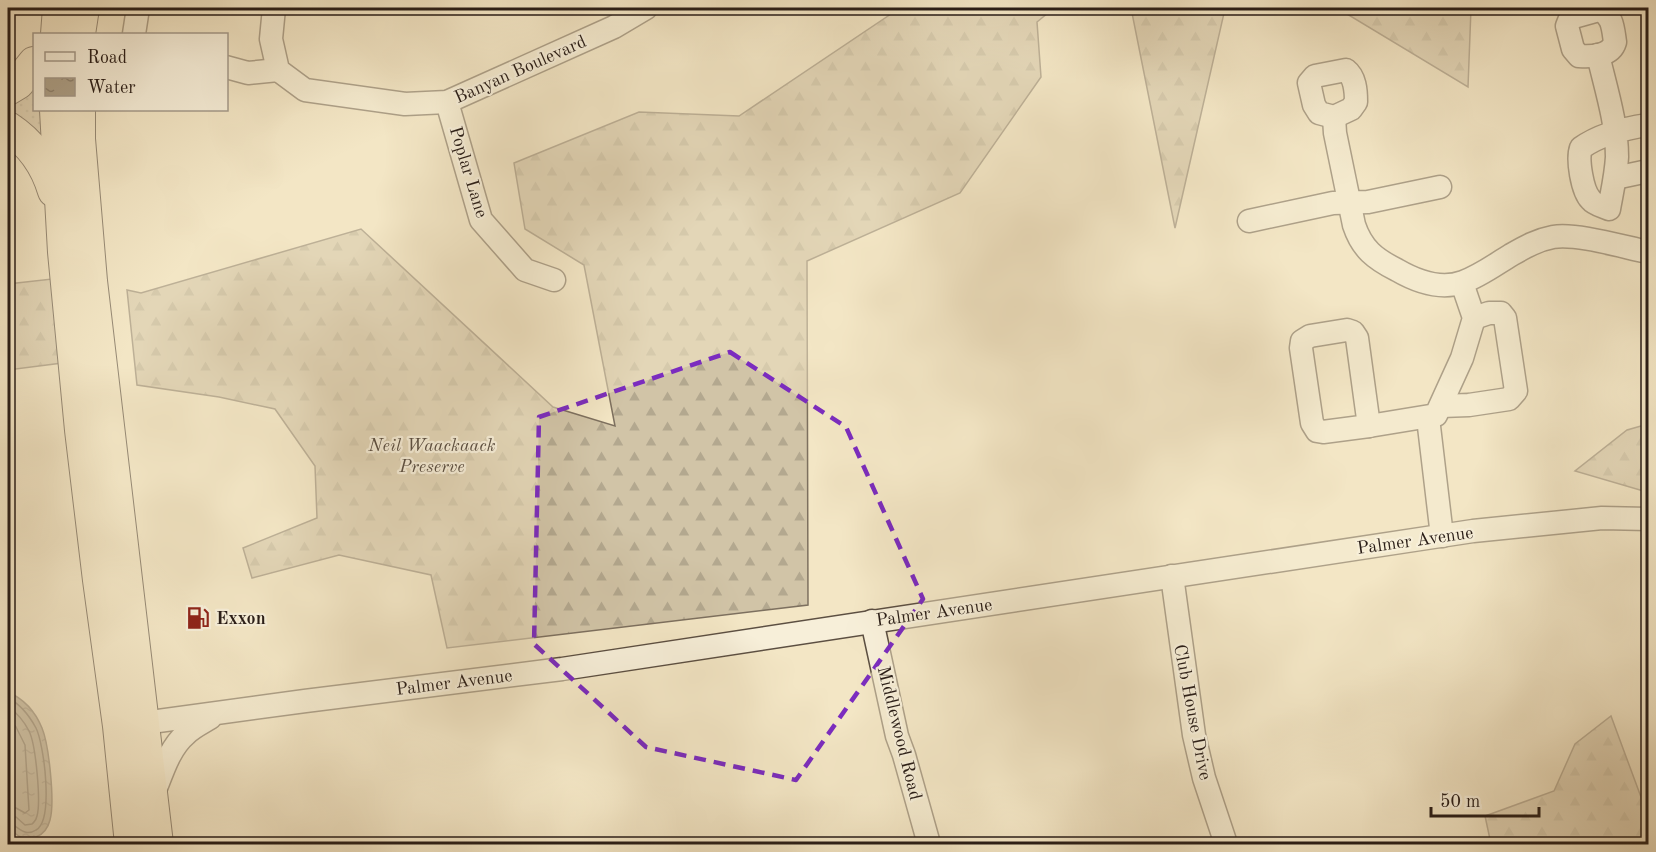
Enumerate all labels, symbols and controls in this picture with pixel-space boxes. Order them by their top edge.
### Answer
legend [33,33,228,111]
street label: Banyan Boulevard [452,33,589,107]
text: Road [87,49,127,67]
text: Water [87,79,136,97]
street label: Poplar Lane [446,124,490,220]
park label: Neil Waackaack Preserve [367,437,496,476]
street label: Palmer Avenue [1356,524,1475,558]
street label: Palmer Avenue [875,596,994,630]
fuel station icon: Exxon [185,605,211,631]
place label: Exxon [216,610,266,628]
street label: Club House Drive [1170,643,1214,782]
street label: Middlewood Road [874,664,924,802]
street label: Palmer Avenue [395,667,513,699]
scale bar [1431,780,1539,818]
text: 50 m [1440,793,1480,811]

